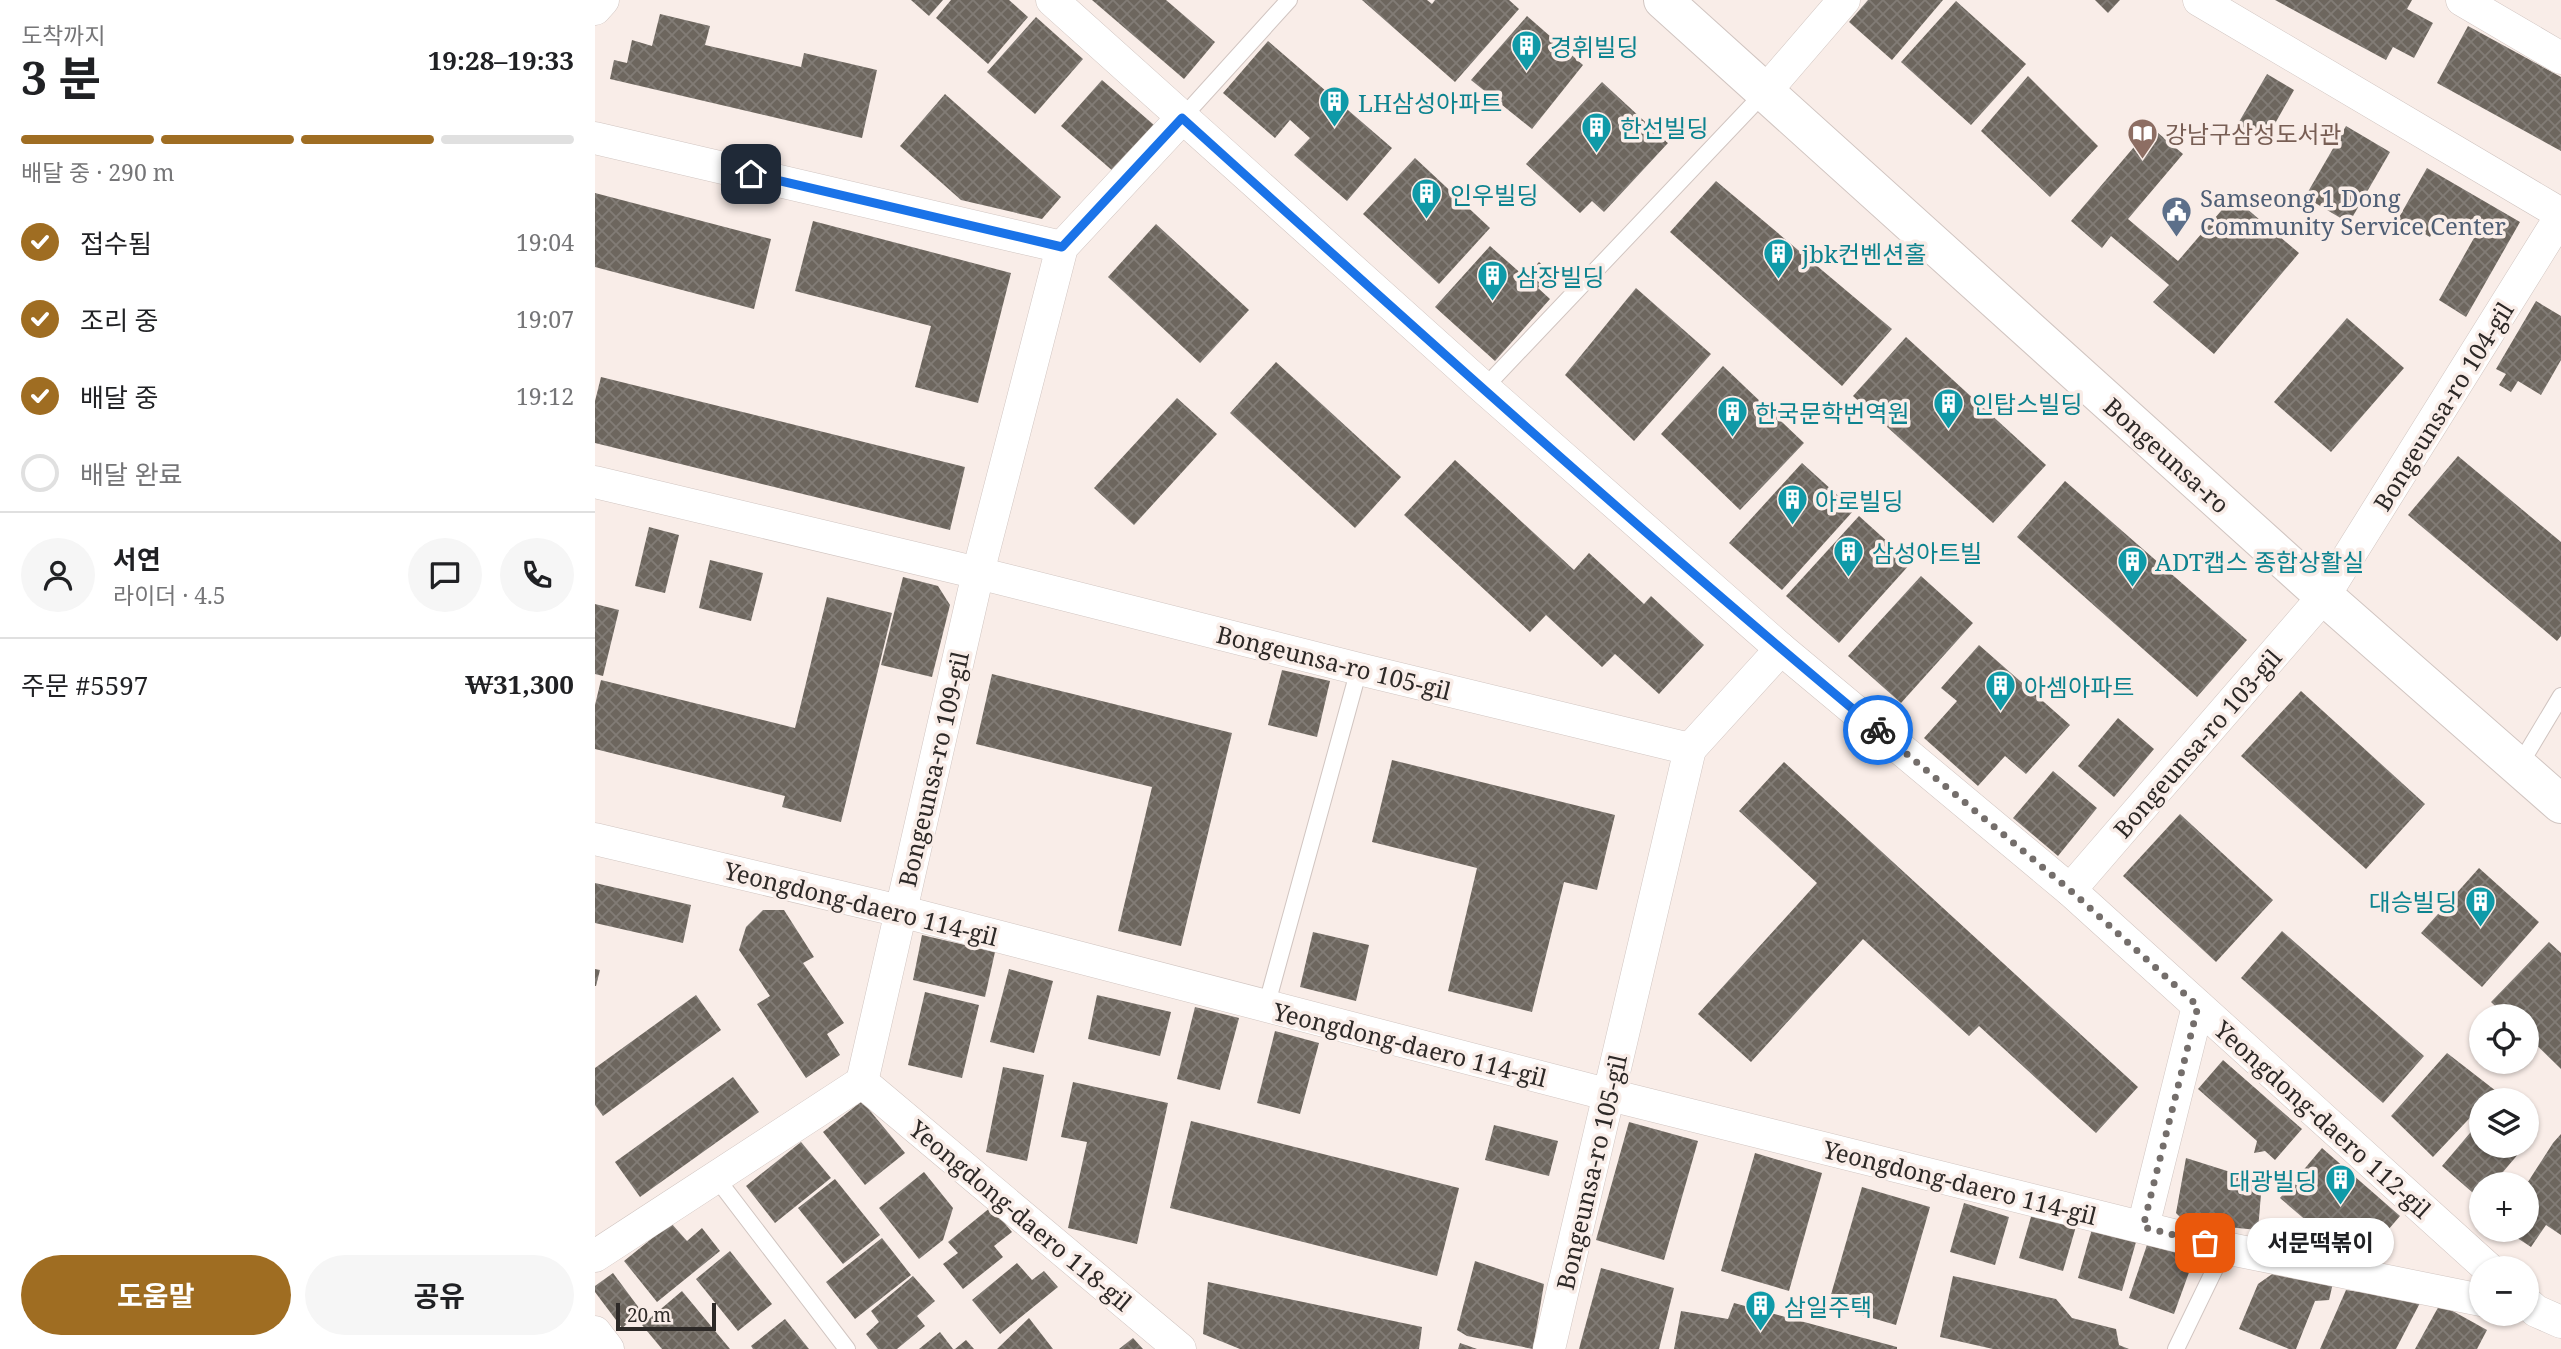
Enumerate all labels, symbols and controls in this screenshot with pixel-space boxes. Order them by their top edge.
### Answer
text: 도착까지 [21,19,106,51]
building icon: 경휘빌딩 [1510,29,1544,73]
place label: 경휘빌딩 [1550,30,1638,63]
text: 19:28–19:33 [428,42,574,78]
text: 3 분 [21,46,101,108]
building icon: LH삼성아파트 [1318,85,1352,129]
place label: LH삼성아파트 [1358,86,1502,119]
building icon: 한선빌딩 [1580,110,1614,154]
place label: 한선빌딩 [1620,111,1708,144]
library icon: 강남구삼성도서관 [2125,116,2159,160]
place label: 강남구삼성도서관 [2165,117,2342,150]
pin [721,144,781,204]
icon: home [732,155,770,193]
text: 배달 중 · 290 m [21,156,174,188]
building icon: 인우빌딩 [1410,177,1444,221]
place label: 인우빌딩 [1450,178,1538,211]
place label: Samseong 1 Dong Community Service Center [2200,181,2506,242]
public building icon: Samseong 1 Dong Community Service Center [2160,194,2194,238]
icon: check [21,223,59,261]
text: 접수됨 [80,225,152,261]
text: 19:04 [516,226,574,258]
building icon: jbk컨벤션홀 [1762,236,1796,280]
place label: jbk컨벤션홀 [1801,237,1926,270]
building icon: 삼장빌딩 [1476,259,1510,303]
place label: 삼장빌딩 [1516,260,1604,293]
street label: Bongeunsa-ro 104-gil [2365,295,2521,517]
icon: check [21,300,59,338]
text: 조리 중 [80,302,159,338]
text: 19:07 [516,303,574,335]
icon: check [21,377,59,415]
text: 배달 중 [80,379,159,415]
text: 19:12 [516,380,574,412]
building icon: 인탑스빌딩 [1932,386,1966,430]
place label: 인탑스빌딩 [1972,387,2082,420]
street label: Bongeunsa-ro [2097,390,2237,520]
building icon: 한국문학번역원 [1715,395,1749,439]
place label: 한국문학번역원 [1755,396,1910,429]
text: 배달 완료 [80,456,182,492]
building icon: 아로빌딩 [1775,483,1809,527]
place label: 아로빌딩 [1815,484,1903,517]
building icon: 삼성아트빌 [1832,535,1866,579]
place label: 삼성아트빌 [1872,536,1982,569]
button: person [21,538,95,612]
button: chat [408,538,482,612]
button: phone [500,538,574,612]
text: 서연 [113,541,161,577]
building icon: ADT캡스 종합상활실 [2115,544,2149,588]
place label: ADT캡스 종합상활실 [2155,545,2364,578]
text: 라이더 · 4.5 [113,579,226,611]
street label: Bongeunsa-ro 105-gil [1213,617,1455,707]
street label: Bongeunsa-ro 103-gil [2106,641,2289,845]
street label: Bongeunsa-ro 109-gil [890,648,976,890]
text: ₩31,300 [465,666,574,702]
text: 주문 #5597 [21,667,148,703]
building icon: 아셈아파트 [1984,669,2018,713]
place label: 아셈아파트 [2024,670,2134,703]
courier [1843,695,1913,765]
icon: bike [1859,711,1897,749]
street label: Yeongdong-daero 114-gil [720,853,1002,953]
building icon: 대승빌딩 [2463,884,2497,928]
place label: 대승빌딩 [2369,885,2457,918]
street label: Yeongdong-daero 114-gil [1269,994,1551,1094]
map controls [2469,1004,2539,1326]
button: locate [2469,1004,2539,1074]
street label: Yeongdong-daero 112-gil [2207,1012,2439,1226]
street label: Bongeunsa-ro 105-gil [1548,1051,1634,1293]
button: layers [2469,1088,2539,1158]
street label: Yeongdong-daero 118-gil [902,1111,1140,1318]
street label: Yeongdong-daero 114-gil [1819,1132,2101,1232]
building icon: 대광빌딩 [2323,1163,2357,1207]
place label: 대광빌딩 [2229,1164,2317,1197]
button: + [2469,1172,2539,1242]
pin [2175,1213,2235,1273]
callout: 서문떡볶이 [2247,1218,2394,1268]
icon: bag [2186,1224,2224,1262]
text: 서문떡볶이 [2268,1226,2373,1258]
button: 도움말 [21,1255,291,1335]
button: 공유 [305,1255,574,1335]
button: − [2469,1256,2539,1326]
building icon: 삼일주택 [1744,1289,1778,1333]
place label: 삼일주택 [1784,1290,1872,1323]
scale bar [616,1300,716,1332]
text: 20 m [627,1302,671,1328]

